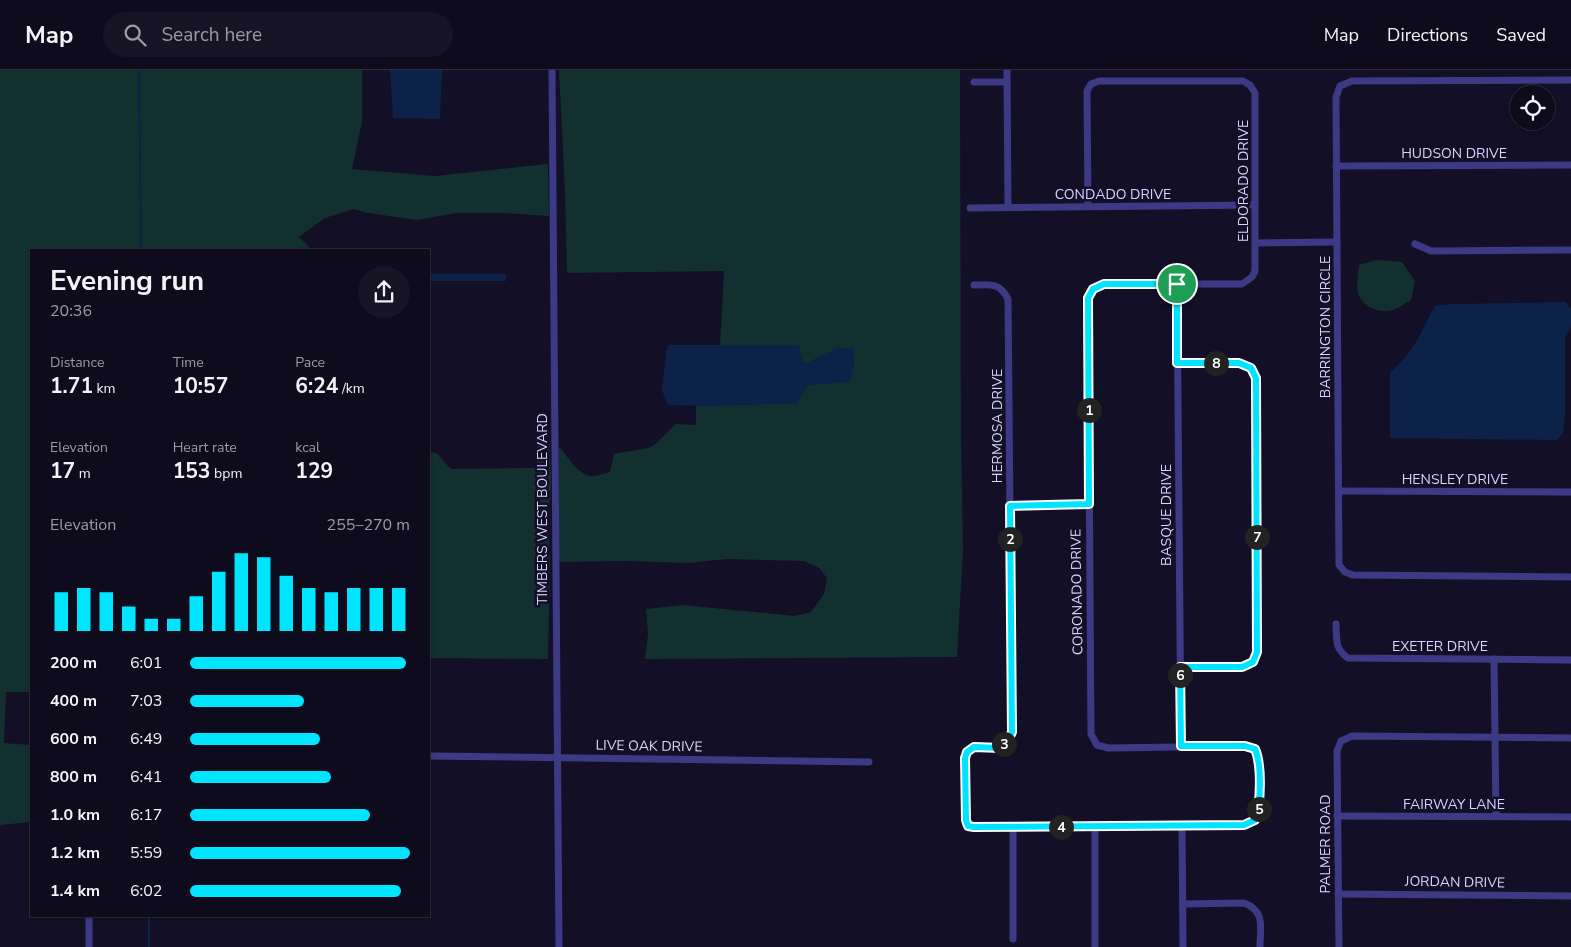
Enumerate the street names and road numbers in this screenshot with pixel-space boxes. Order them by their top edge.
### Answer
street label: ELDORADO DRIVE [1234,120,1253,242]
street label: HUDSON DRIVE [1401,144,1507,163]
street label: CONDADO DRIVE [1055,185,1171,204]
street label: BARRINGTON CIRCLE [1316,256,1335,398]
street label: HERMOSA DRIVE [988,369,1007,483]
street label: TIMBERS WEST BOULEVARD [533,413,552,605]
street label: BASQUE DRIVE [1157,464,1176,566]
street label: HENSLEY DRIVE [1402,470,1508,489]
street label: CORONADO DRIVE [1066,529,1088,655]
street label: EXETER DRIVE [1392,637,1488,656]
street label: LIVE OAK DRIVE [595,736,703,756]
street label: PALMER ROAD [1316,794,1335,894]
street label: FAIRWAY LANE [1403,795,1505,814]
street label: JORDAN DRIVE [1404,872,1505,892]

